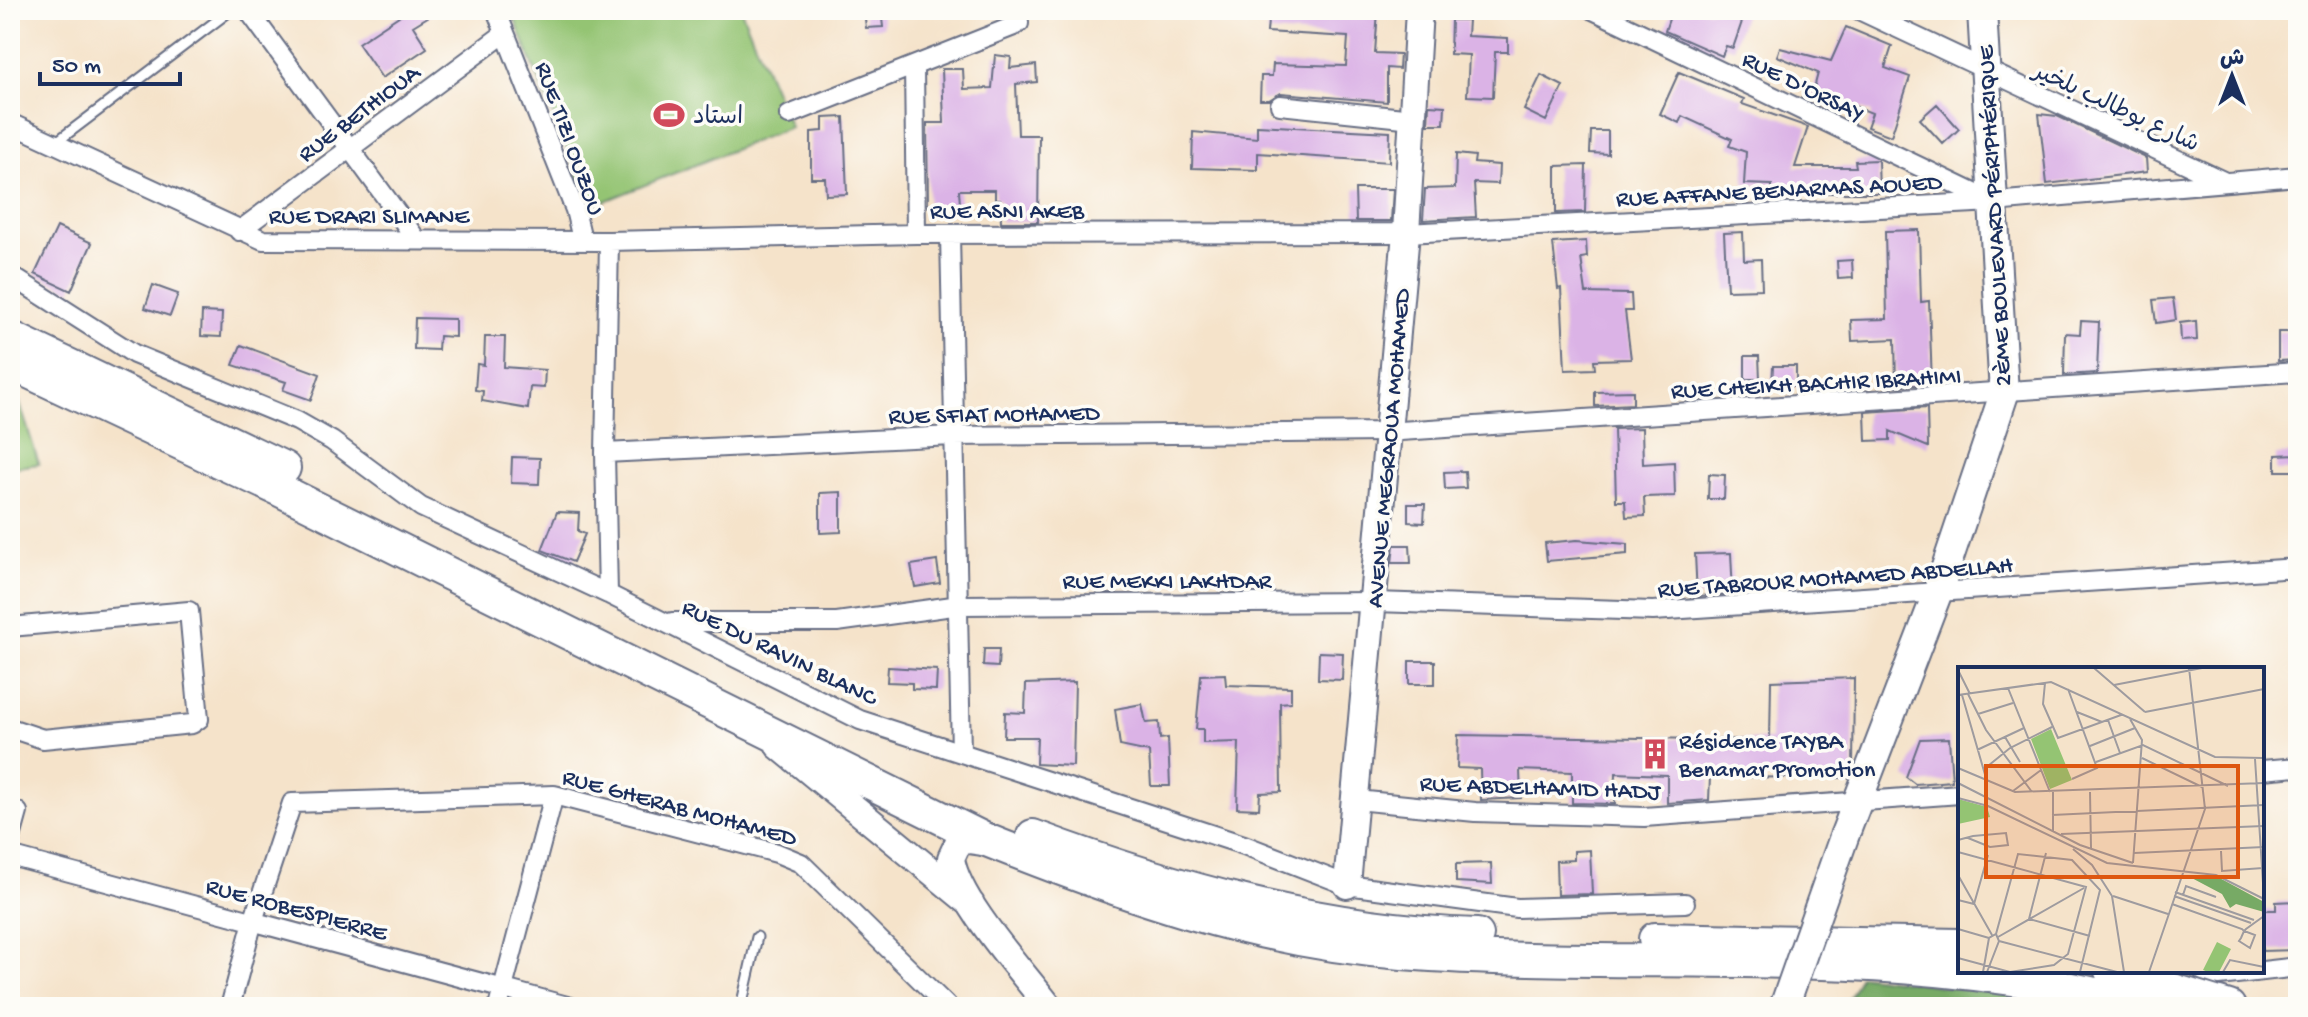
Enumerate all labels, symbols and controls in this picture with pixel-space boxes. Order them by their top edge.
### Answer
scale bar [40,36,180,86]
north arrow [2192,36,2272,116]
street label: 2ÈME BOULEVARD PÉRIPHÉRIQUE [1973,44,2020,387]
street label: RUE D'ORSAY [1737,46,1868,130]
text: ش [2220,47,2244,73]
text: 50 m [52,53,101,82]
street label: شارع بوطالب بلخير [2026,57,2203,160]
street label: RUE BETHIOUA [293,58,428,170]
street label: RUE TIZI OUZOU [527,59,609,220]
sports icon: استاد [652,98,686,132]
place label: استاد [693,104,743,133]
street label: RUE AFFANE BENARMAS AOUED [1615,169,1943,216]
street label: RUE ASNI AKEB [930,199,1085,228]
street label: RUE DRARI SLIMANE [269,204,470,233]
street label: AVENUE MEGRAOUA MOHAMED [1362,287,1419,609]
street label: RUE CHEIKH BACHIR IBRAHIMI [1670,363,1962,408]
street label: RUE SFIAT MOHAMED [888,400,1100,433]
street label: RUE TABROUR MOHAMED ABDELLAH [1657,553,2014,606]
street label: RUE MEKKI LAKHDAR [1063,569,1273,598]
street label: RUE DU RAVIN BLANC [676,594,882,715]
inset map [1958,667,2264,973]
place label: Résidence TAYBA Benamar Promotion [1678,729,1876,786]
building icon: Résidence TAYBA Benamar Promotion [1638,737,1672,771]
street label: RUE GHERAB MOHAMED [559,764,800,855]
street label: RUE ABDELHAMID HADJ [1419,771,1662,808]
street label: RUE ROBESPIERRE [202,873,391,950]

